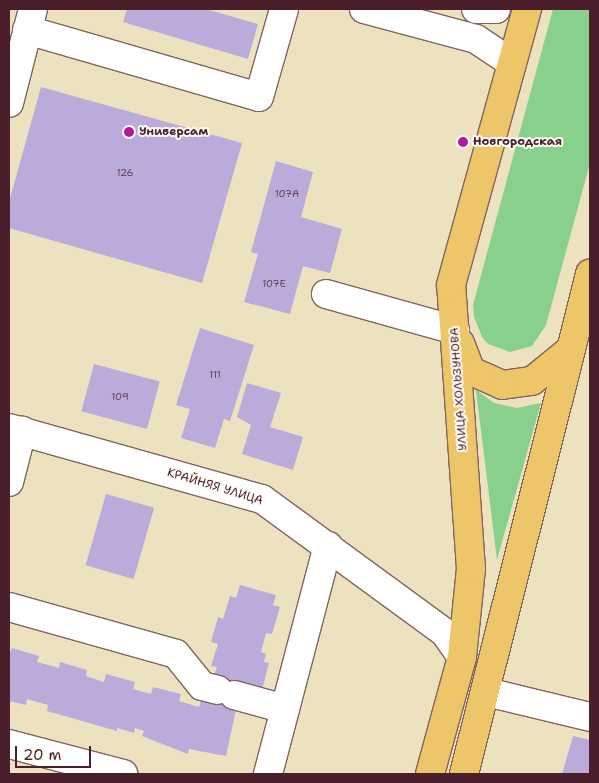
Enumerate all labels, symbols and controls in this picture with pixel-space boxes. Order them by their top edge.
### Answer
place label: Универсам [139,125,208,139]
marker: Универсам [123,126,135,138]
place label: Новгородская [473,135,562,149]
marker: Новгородская [457,136,469,148]
house number: 126 [116,167,134,179]
house number: 107А [275,188,299,200]
house number: 107Е [262,278,286,290]
street label: УЛИЦА ХОЛЬЗУНОВА [448,327,470,451]
house number: 111 [209,369,221,381]
house number: 109 [111,391,129,403]
street label: КРАЙНЯЯ УЛИЦА [165,466,265,508]
scale bar [18,736,94,768]
text: 20 m [23,745,62,765]

